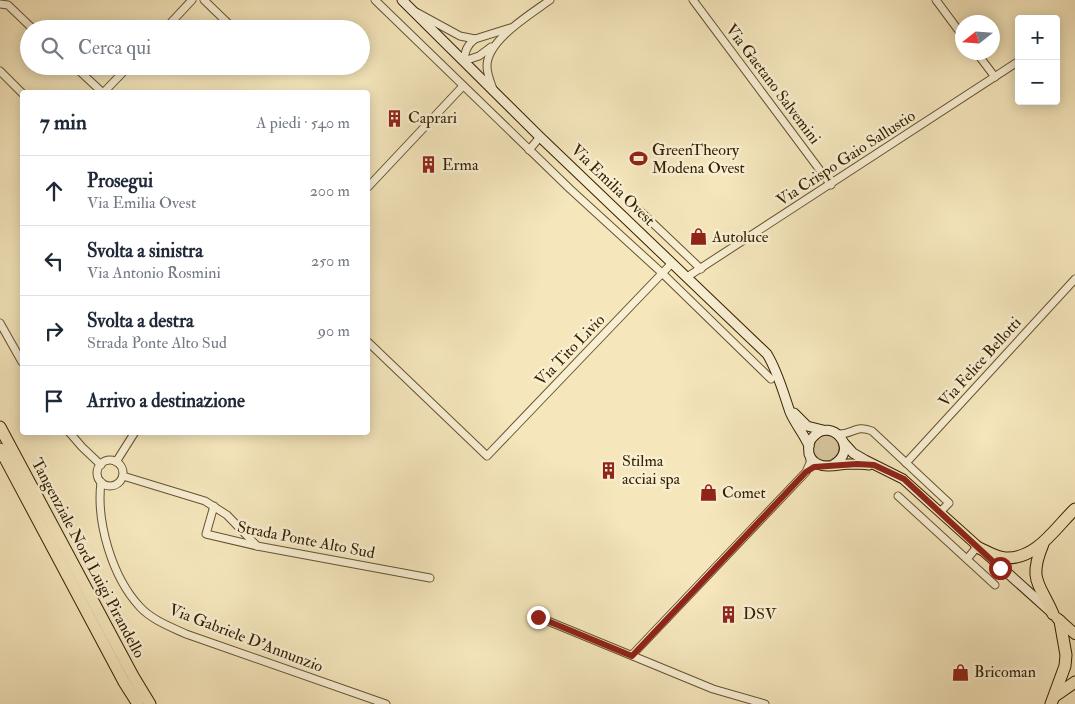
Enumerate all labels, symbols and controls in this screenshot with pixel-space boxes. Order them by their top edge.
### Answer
north arrow [955,15,1000,60]
map controls [1015,15,1060,105]
button: + [1015,15,1060,60]
search box [20,20,370,75]
street label: Via Gaetano Salvemini [721,20,825,148]
icon: search [38,34,66,62]
text: Cerca qui [78,36,151,60]
button: − [1015,60,1060,105]
street label: Via Crispo Gaio Sallustio [773,105,920,211]
building icon: Caprari [384,108,404,128]
place label: Caprari [408,108,457,129]
text: 7 min [40,109,87,136]
text: A piedi · 540 m [256,113,350,133]
street label: Via Emilia Ovest [567,140,659,230]
place label: GreenTheory Modena Ovest [652,140,745,178]
sports icon: GreenTheory Modena Ovest [628,149,648,169]
building icon: Erma [418,155,438,175]
place label: Erma [442,155,479,175]
text: Prosegui [87,169,153,193]
icon: ahead [40,177,68,205]
text: 200 m [310,181,350,201]
text: Via Emilia Ovest [87,193,196,213]
shop icon: Autoluce [688,227,708,247]
place label: Autoluce [711,227,769,247]
text: Svolta a sinistra [87,239,203,263]
icon: left [40,247,68,275]
text: 250 m [311,251,350,271]
text: Via Antonio Rosmini [87,263,221,283]
text: Svolta a destra [87,309,194,333]
street label: Via Tito Livio [531,310,609,390]
street label: Via Felice Bellotti [934,313,1026,411]
icon: right [40,317,68,345]
text: 90 m [318,321,350,341]
text: Strada Ponte Alto Sud [87,333,227,353]
icon: arrive [40,387,68,415]
text: Arrivo a destinazione [87,389,245,413]
place label: Stilma acciai spa [622,451,680,490]
street label: Tangenziale Nord Luigi Pirandello [27,455,149,662]
building icon: Stilma acciai spa [598,460,618,480]
shop icon: Comet [698,483,718,503]
place label: Comet [722,483,766,503]
street label: Strada Ponte Alto Sud [235,517,377,563]
route start [989,557,1012,580]
street label: Via Gabriele D'Annunzio [166,599,326,677]
building icon: DSV [719,604,739,624]
place label: DSV [743,604,777,624]
route end [527,606,550,629]
shop icon: Bricoman [950,662,970,682]
place label: Bricoman [974,662,1036,682]

